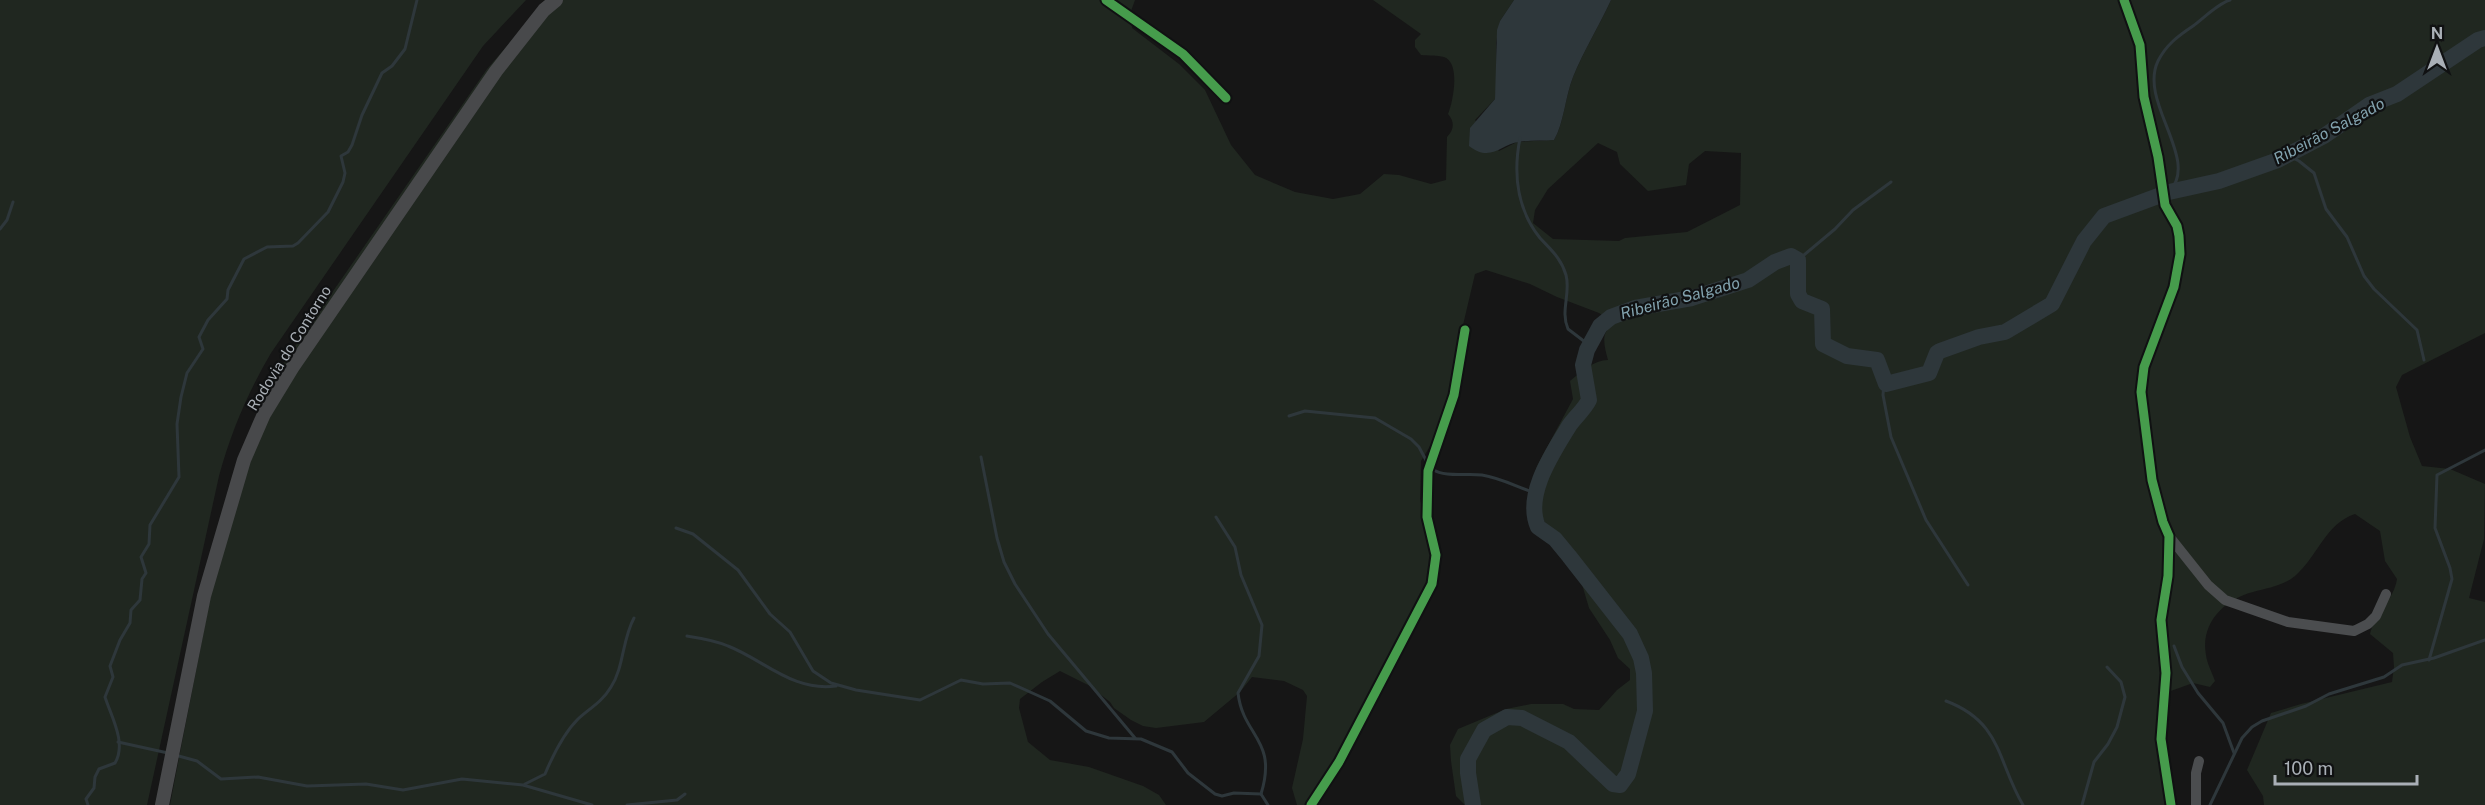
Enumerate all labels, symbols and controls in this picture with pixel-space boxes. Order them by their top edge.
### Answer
north arrow [2407,18,2467,78]
text: N [2431,24,2443,43]
water label: Ribeirão Salgado [2270,94,2388,168]
water label: Ribeirão Salgado [1618,273,1742,323]
street label: Rodovia do Contorno [244,282,334,414]
scale bar [2275,748,2418,786]
text: 100 m [2284,758,2333,779]

